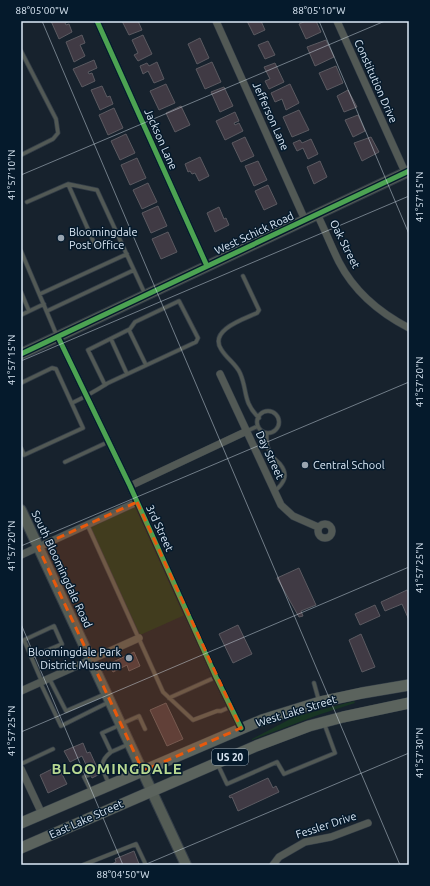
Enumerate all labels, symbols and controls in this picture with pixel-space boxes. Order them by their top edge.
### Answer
text: 88°05'00"W [16,5,68,16]
text: 88°05'10"W [293,5,345,16]
street label: Constitution Drive [352,37,400,125]
street label: Jefferson Lane [251,80,291,152]
street label: Jackson Lane [142,107,180,171]
text: 41°57'10"N [6,150,17,200]
text: 41°57'15"N [414,172,425,222]
street label: West Schick Road [212,209,296,257]
street label: Oak Street [328,218,363,271]
place label: Bloomingdale Post Office [69,226,138,251]
marker: Bloomingdale Post Office [56,233,66,243]
text: 41°57'15"N [6,335,17,385]
text: 41°57'20"N [414,357,425,407]
street label: Day Street [254,429,287,482]
place label: Central School [313,459,385,471]
marker: Central School [300,460,310,470]
street label: 3rd Street [144,503,176,554]
street label: South Bloomingdale Road [30,508,94,630]
text: 41°57'20"N [6,521,17,571]
text: 41°57'25"N [414,543,425,593]
place label: Bloomingdale Park District Museum [28,646,121,671]
marker: Bloomingdale Park District Museum [124,653,134,663]
street label: West Lake Street [254,693,338,729]
text: 41°57'25"N [6,706,17,756]
text: 41°57'30"N [414,728,425,778]
road number: US 20 [212,749,248,765]
district label: BLOOMINGDALE [51,760,183,777]
street label: East Lake Street [47,797,125,841]
street label: Fessler Drive [294,810,358,840]
text: 88°04'50"W [97,869,149,880]

